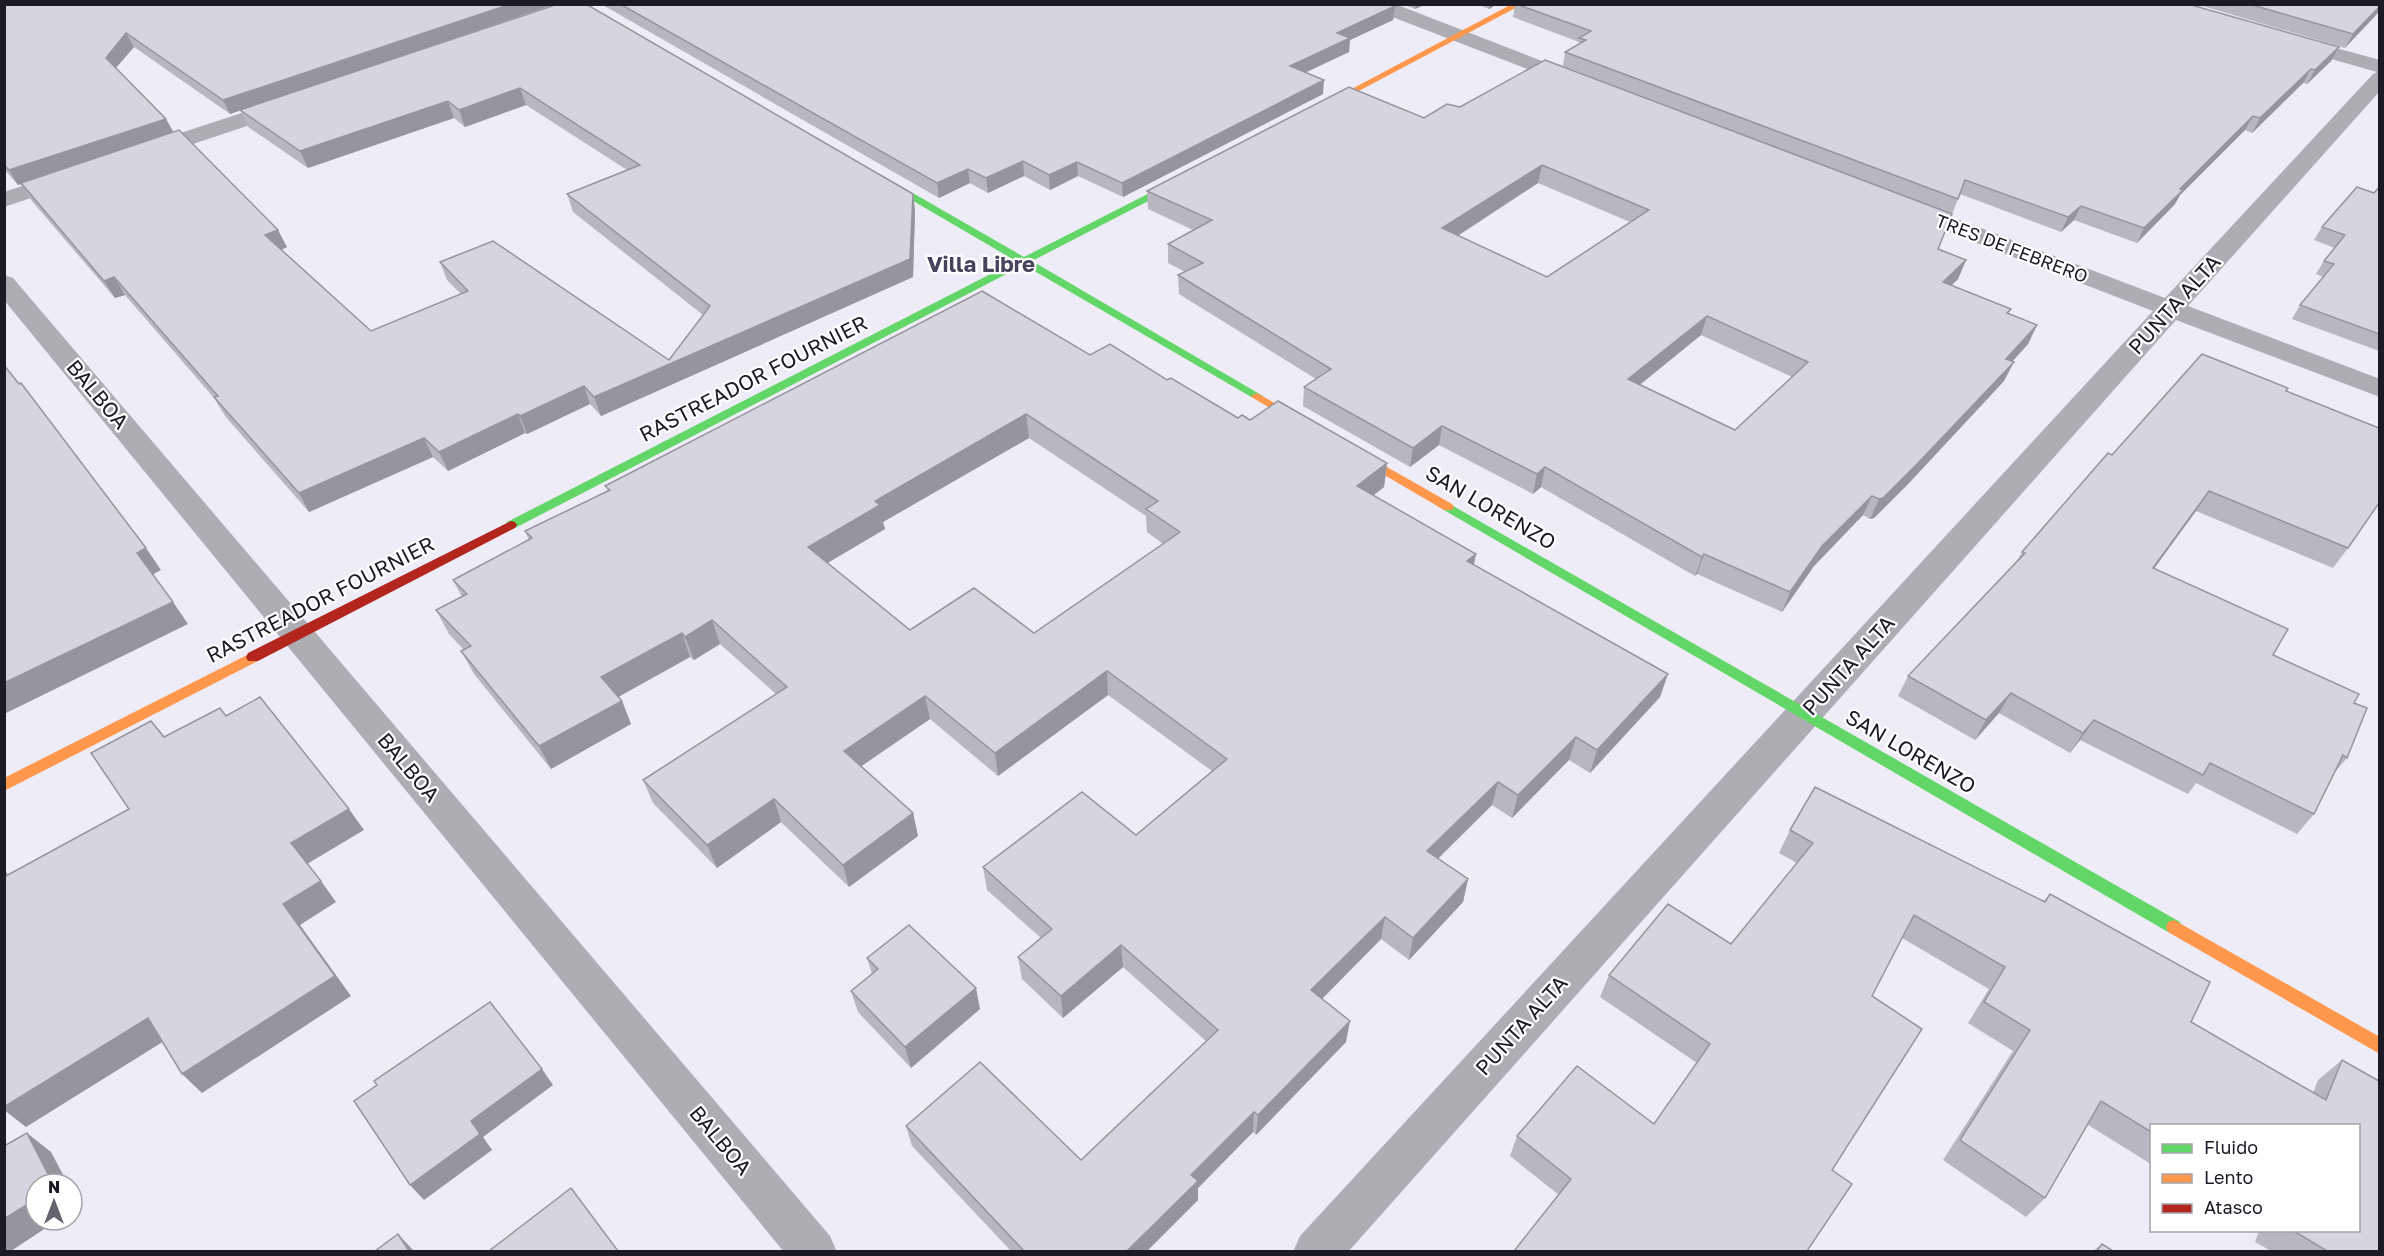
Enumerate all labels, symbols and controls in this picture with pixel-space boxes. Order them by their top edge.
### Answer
street label: TRES DE FEBRERO [1933,209,2091,287]
street label: PUNTA ALTA [2122,249,2226,359]
district label: Villa Libre [927,250,1035,277]
street label: RASTREADOR FOURNIER [635,309,871,447]
street label: BALBOA [61,354,135,434]
street label: SAN LORENZO [1421,459,1561,555]
street label: RASTREADOR FOURNIER [202,530,438,668]
street label: PUNTA ALTA [1796,610,1900,720]
street label: SAN LORENZO [1841,703,1981,799]
street label: BALBOA [372,727,446,807]
street label: PUNTA ALTA [1469,970,1573,1080]
street label: BALBOA [684,1100,758,1180]
legend [2150,1124,2360,1232]
text: Fluido [2204,1136,2258,1158]
text: Lento [2204,1166,2253,1188]
north arrow [24,1172,84,1232]
text: N [48,1177,60,1197]
text: Atasco [2204,1196,2263,1218]

